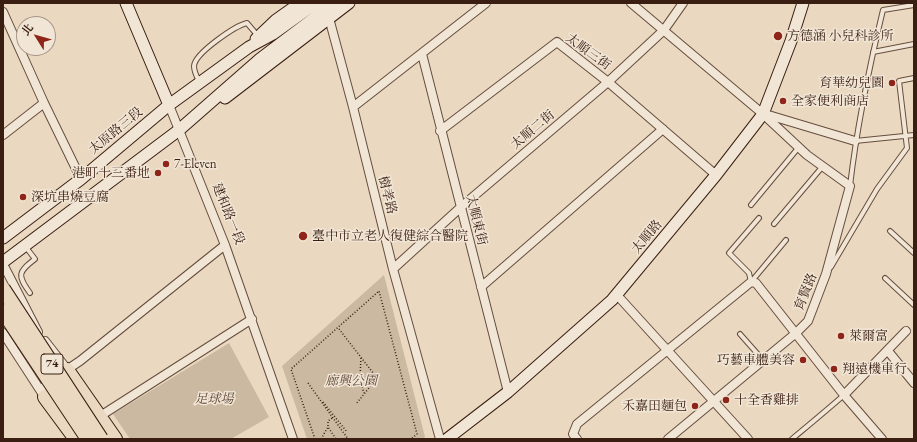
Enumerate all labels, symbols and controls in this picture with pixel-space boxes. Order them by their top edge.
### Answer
north arrow [16,16,56,56]
text: 北 [18,21,36,38]
place label: 方德涵 小兒科診所 [787,28,894,44]
street label: 太順三街 [562,30,614,74]
marker: 方德涵 小兒科診所 [772,30,784,42]
place label: 育華幼兒園 [819,75,884,91]
marker: 育華幼兒園 [887,78,897,88]
place label: 全家便利商店 [791,93,869,109]
marker: 全家便利商店 [778,96,788,106]
street label: 太原路三段 [86,104,146,158]
street label: 太順二街 [508,107,558,153]
place label: 7-Eleven [174,156,217,172]
marker: 7-Eleven [161,159,171,169]
place label: 港町十三番地 [72,165,150,181]
marker: 港町十三番地 [153,168,163,178]
street label: 樹孝路 [375,174,399,216]
street label: 建和路一段 [209,181,247,247]
place label: 深坑串燒豆腐 [31,189,109,205]
marker: 深坑串燒豆腐 [18,192,28,202]
street label: 太順東街 [462,193,490,247]
street label: 太順路 [628,217,666,257]
place label: 臺中市立老人復健綜合醫院 [312,228,468,244]
marker: 臺中市立老人復健綜合醫院 [297,230,309,242]
street label: 育賢路 [791,271,821,313]
place label: 萊爾富 [849,328,888,344]
marker: 萊爾富 [836,331,846,341]
place label: 巧藝車體美容 [717,352,795,368]
road number: 74 [41,354,63,374]
marker: 巧藝車體美容 [798,355,808,365]
place label: 翔遠機車行 [842,361,907,377]
marker: 翔遠機車行 [829,364,839,374]
park label: 廊興公園 [325,373,377,389]
park label: 足球場 [195,391,233,407]
place label: 十全香雞排 [734,392,799,408]
marker: 十全香雞排 [721,395,731,405]
place label: 禾嘉田麵包 [622,398,687,414]
marker: 禾嘉田麵包 [690,401,700,411]

